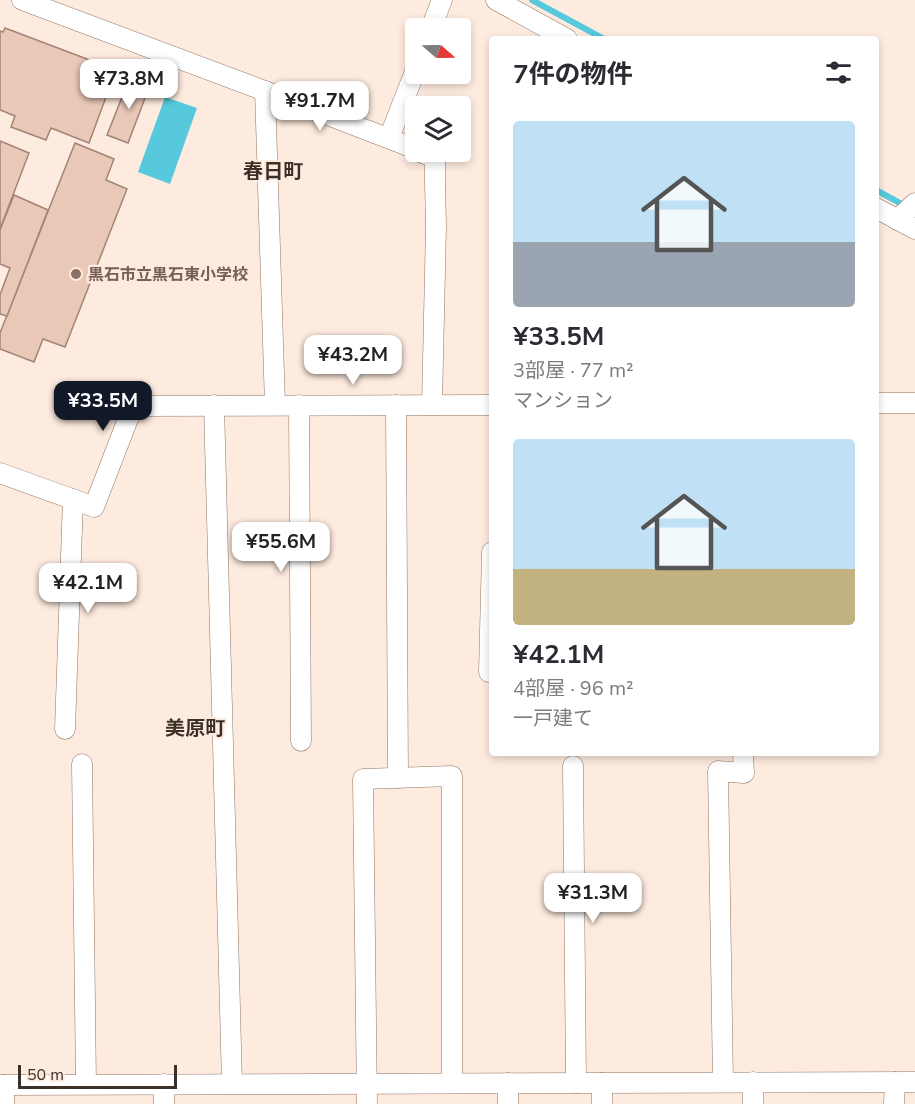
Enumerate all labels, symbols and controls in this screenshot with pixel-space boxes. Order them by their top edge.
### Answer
north arrow [405,18,471,84]
map controls [405,18,471,162]
icon: filters [822,56,855,89]
text: 7件の物件 [513,57,633,92]
pin: ¥73.8M [80,59,178,110]
text: ¥73.8M [94,65,164,92]
pin: ¥91.7M [271,81,369,132]
text: ¥91.7M [285,87,355,114]
button: layers [405,96,471,162]
district label: 春日町 [243,158,303,185]
icon: home [630,160,738,268]
place label: 黒石市立黒石東小学校 [88,264,248,286]
marker: 黒石市立黒石東小学校 [69,267,83,281]
text: ¥33.5M [513,319,604,354]
pin: ¥43.2M [304,335,402,386]
text: ¥43.2M [318,341,388,368]
text: 3部屋 · 77 m² [513,357,634,384]
pin: ¥33.5M [54,381,152,432]
text: ¥33.5M [68,387,138,414]
text: マンション [513,387,613,414]
icon: home [630,478,738,586]
pin: ¥55.6M [232,522,330,573]
text: ¥55.6M [246,528,316,555]
pin: ¥42.1M [39,563,137,614]
text: ¥42.1M [53,569,123,596]
text: ¥42.1M [513,637,604,672]
text: 4部屋 · 96 m² [513,675,634,702]
text: 一戸建て [513,705,593,732]
district label: 美原町 [165,715,225,742]
pin: ¥31.3M [544,873,642,924]
text: ¥31.3M [558,879,628,906]
scale bar [18,1062,177,1090]
text: 50 m [27,1064,64,1086]

